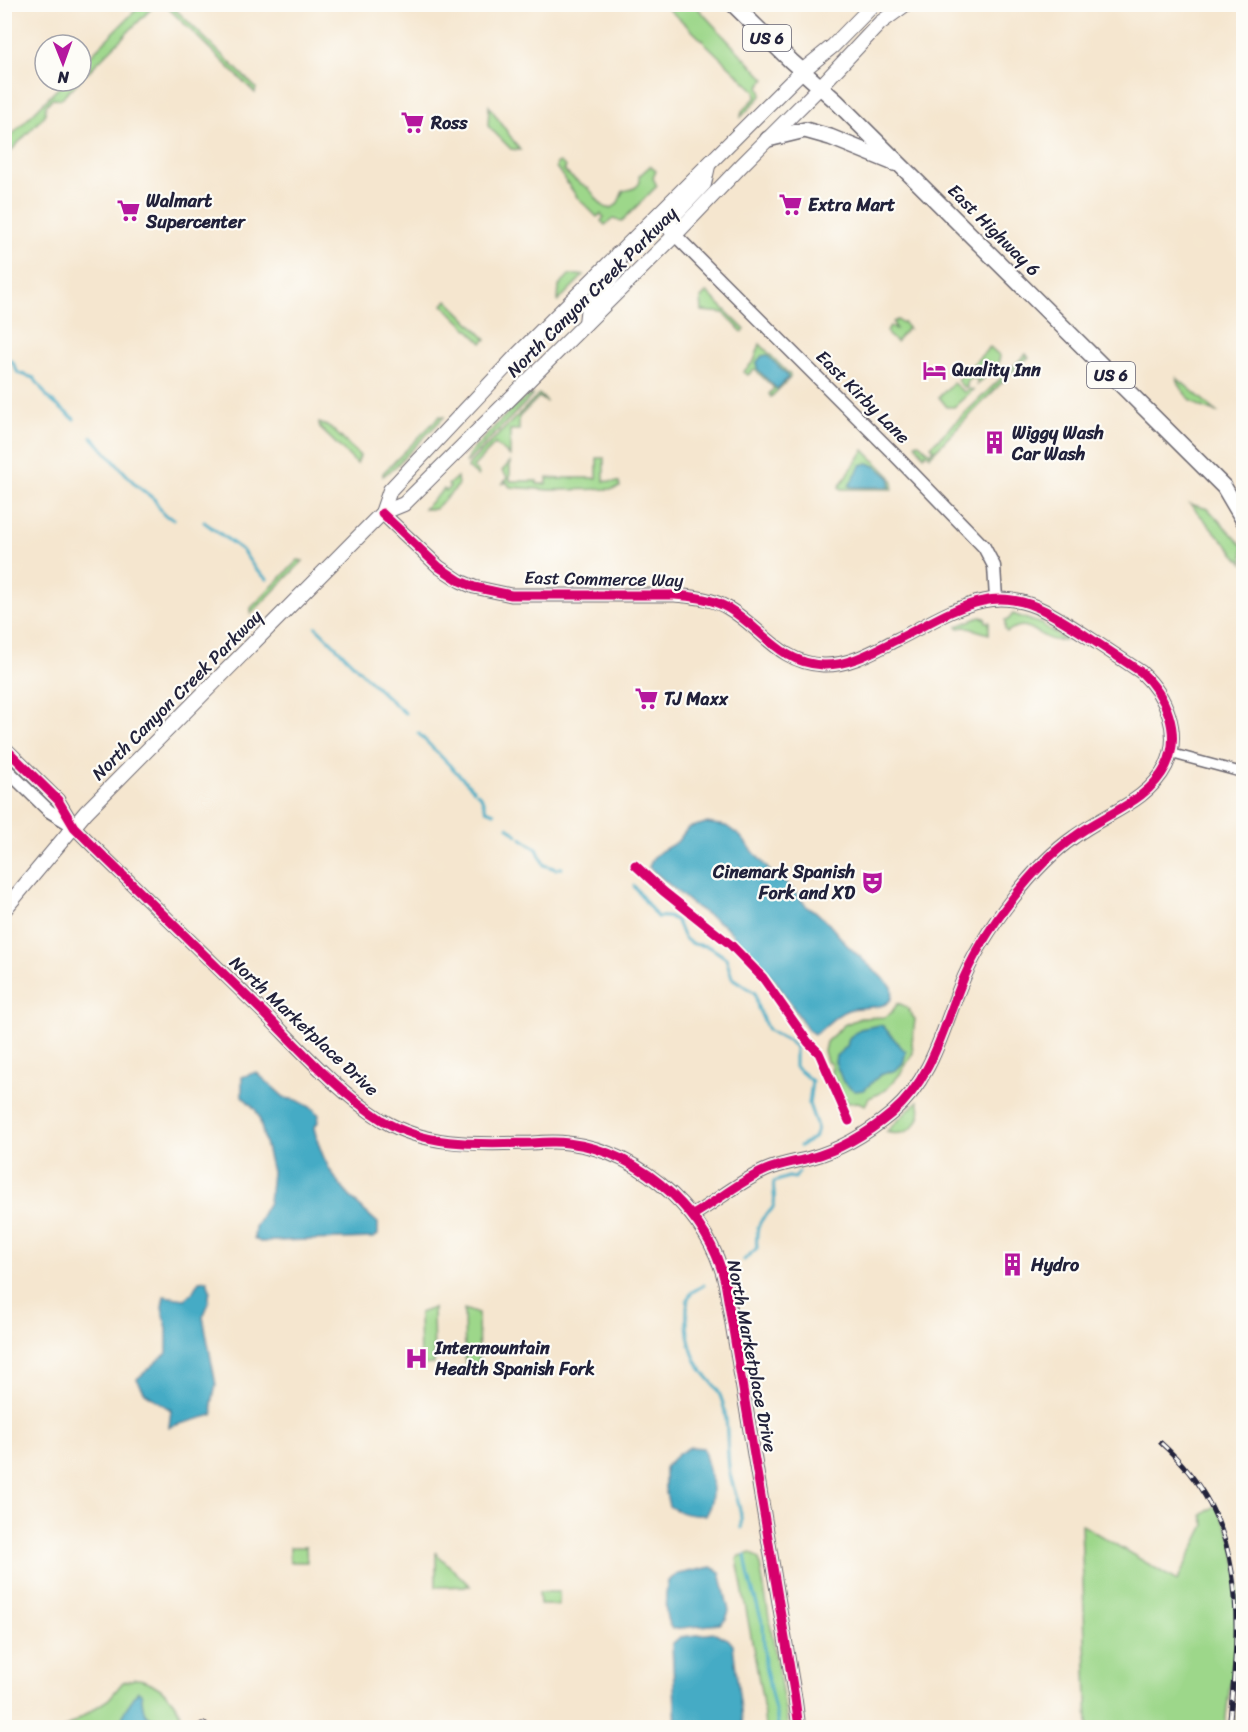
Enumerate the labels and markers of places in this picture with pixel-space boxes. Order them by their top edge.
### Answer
place label: Ross [430,107,468,139]
supermarket icon: Ross [400,110,426,136]
place label: Walmart Supercenter [145,185,247,238]
place label: Extra Mart [808,189,895,221]
supermarket icon: Extra Mart [777,192,803,218]
supermarket icon: Walmart Supercenter [115,198,141,224]
place label: Quality Inn [952,354,1041,386]
hotel icon: Quality Inn [921,357,947,383]
place label: Wiggy Wash Car Wash [1011,417,1104,470]
building icon: Wiggy Wash Car Wash [981,430,1007,456]
place label: TJ Maxx [664,683,729,715]
supermarket icon: TJ Maxx [633,686,659,712]
place label: Cinemark Spanish Fork and XD [712,856,856,909]
theatre icon: Cinemark Spanish Fork and XD [860,869,886,895]
place label: Hydro [1030,1249,1080,1281]
building icon: Hydro [1000,1252,1026,1278]
place label: Intermountain Health Spanish Fork [434,1332,595,1385]
hospital icon: Intermountain Health Spanish Fork [404,1345,430,1371]

